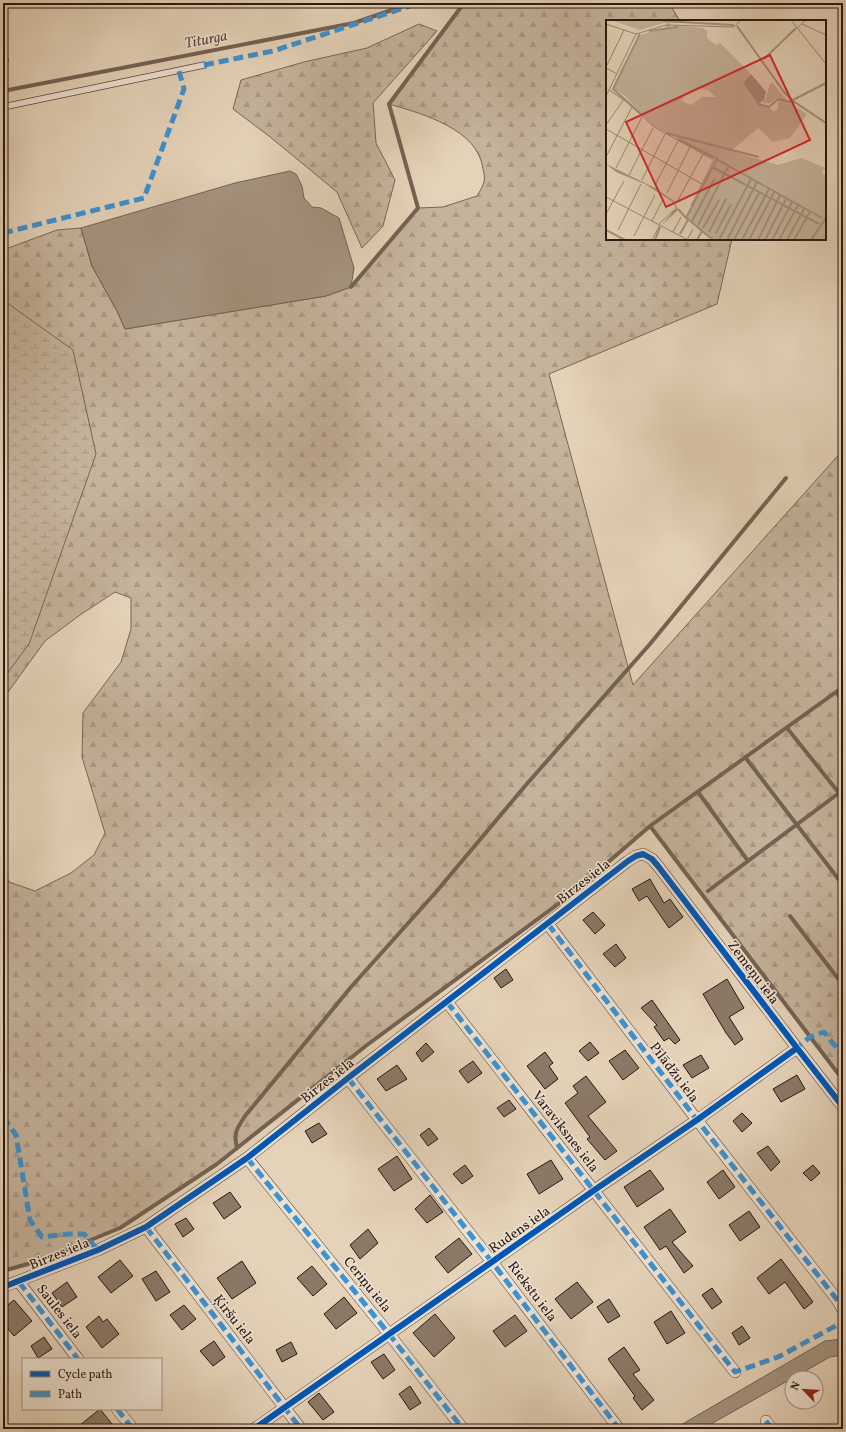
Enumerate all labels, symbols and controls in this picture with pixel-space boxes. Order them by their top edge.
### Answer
inset map [606,20,826,240]
water label: Titurga [183,26,229,55]
street label: Birzes iela [553,855,615,909]
street label: Zemeņu iela [722,937,783,1009]
street label: Pīlādžu iela [645,1039,703,1107]
street label: Birzes iela [297,1054,359,1108]
street label: Varavīksnes iela [527,1087,603,1177]
street label: Rudens iela [485,1202,554,1258]
street label: Birzes iela [27,1234,92,1275]
street label: Ceriņu iela [338,1253,395,1317]
street label: Riekstu iela [503,1258,561,1326]
street label: Saules iela [32,1281,86,1343]
street label: Ķiršu iela [208,1291,259,1349]
legend [22,1358,162,1410]
text: Cycle path [58,1367,113,1383]
north arrow [784,1370,824,1410]
text: N [788,1380,805,1393]
text: Path [58,1387,82,1403]

